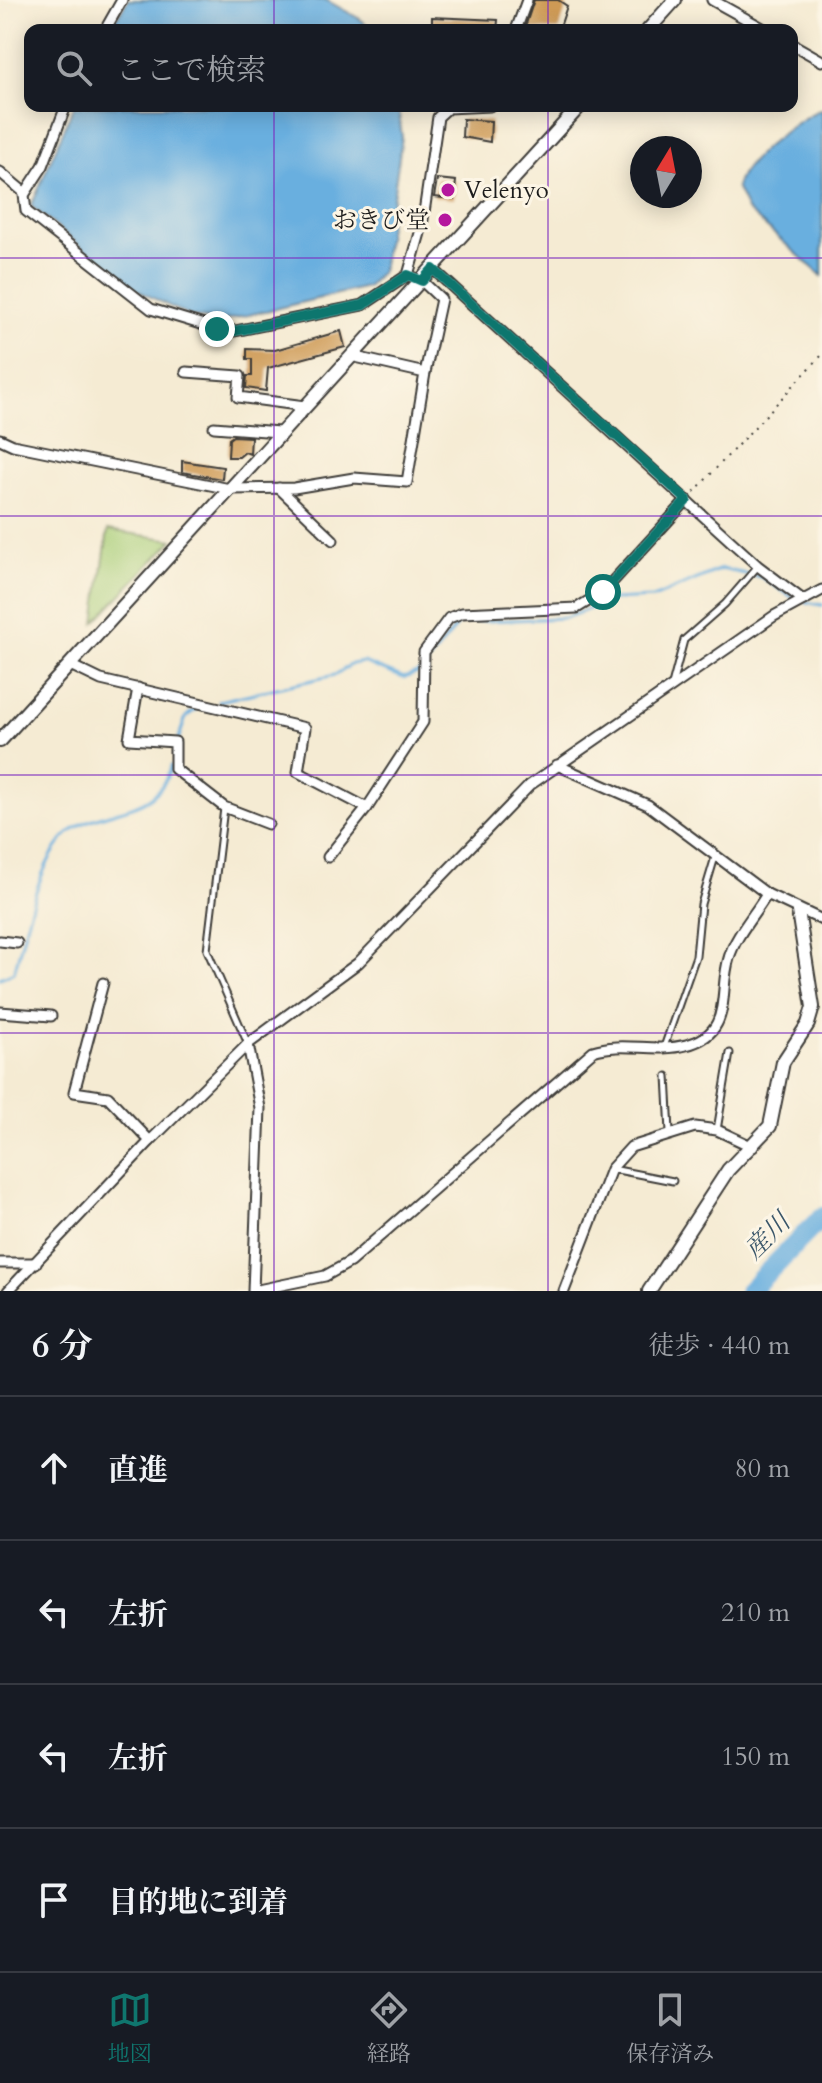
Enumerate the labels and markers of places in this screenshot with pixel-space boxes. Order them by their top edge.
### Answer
place label: Velenyo [464,174,549,207]
marker: Velenyo [439,181,457,199]
place label: おきび堂 [333,204,429,237]
marker: おきび堂 [436,211,454,229]

